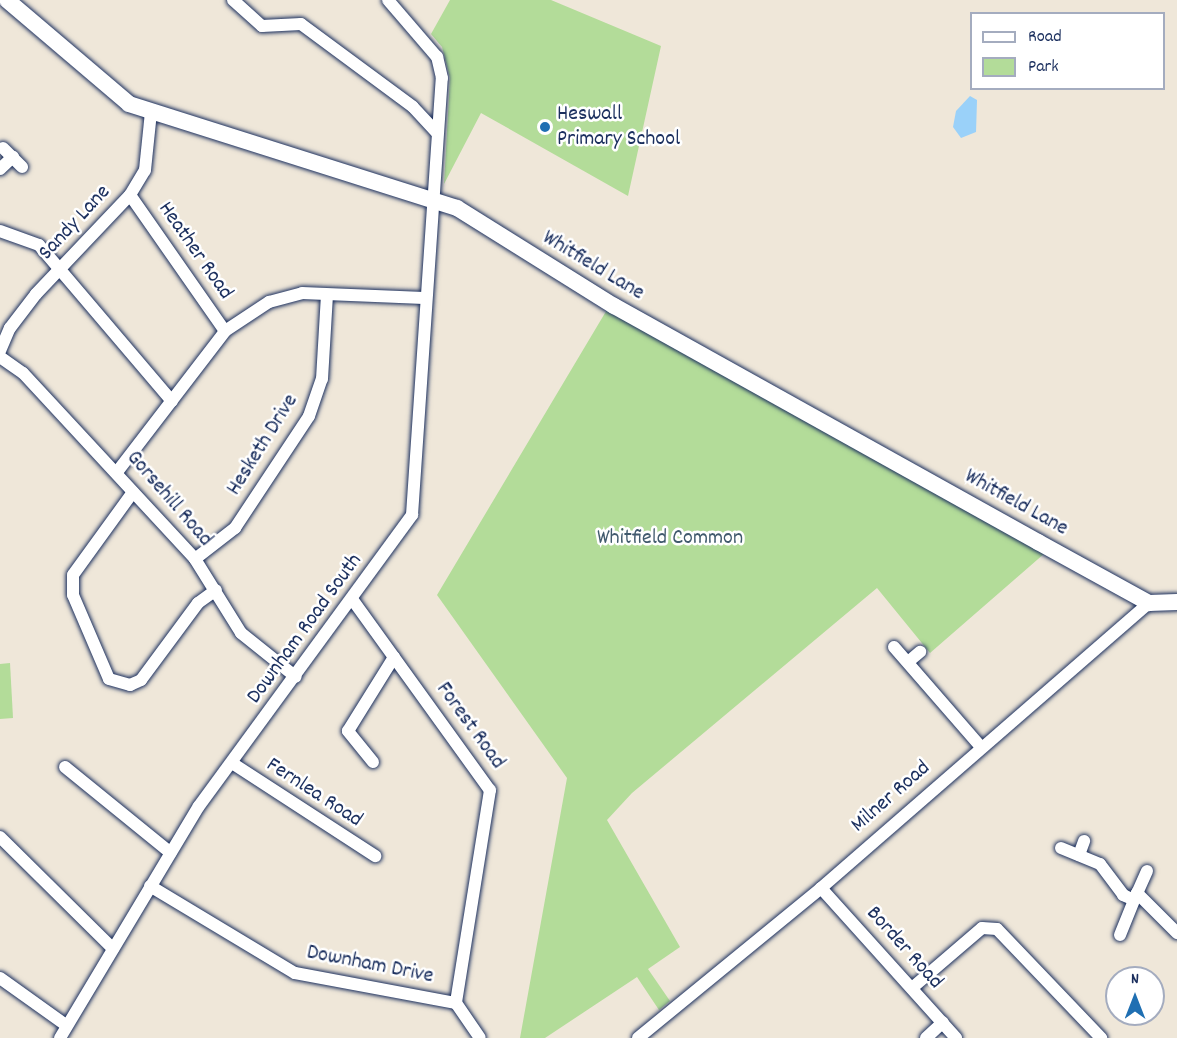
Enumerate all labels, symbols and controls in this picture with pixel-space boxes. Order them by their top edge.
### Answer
legend [970,12,1165,90]
text: Road [1028,25,1062,50]
text: Park [1028,55,1059,80]
place label: Heswall Primary School [557,101,680,152]
marker: Heswall Primary School [538,120,552,134]
street label: Sandy Lane [33,180,117,266]
street label: Heather Road [152,197,238,305]
street label: Whitfield Lane [537,225,649,307]
street label: Hesketh Drive [221,389,305,501]
street label: Gorsehill Road [120,446,218,552]
street label: Whitfield Lane [960,464,1072,542]
park label: Whitfield Common [597,526,743,552]
street label: Downham Road South [242,549,368,709]
street label: Forest Road [430,677,510,775]
street label: Fernlea Road [261,752,367,834]
street label: Milner Road [846,755,936,839]
street label: Border Road [860,901,948,995]
street label: Downham Drive [304,940,436,990]
north arrow [1105,966,1165,1026]
text: N [1131,968,1139,991]

